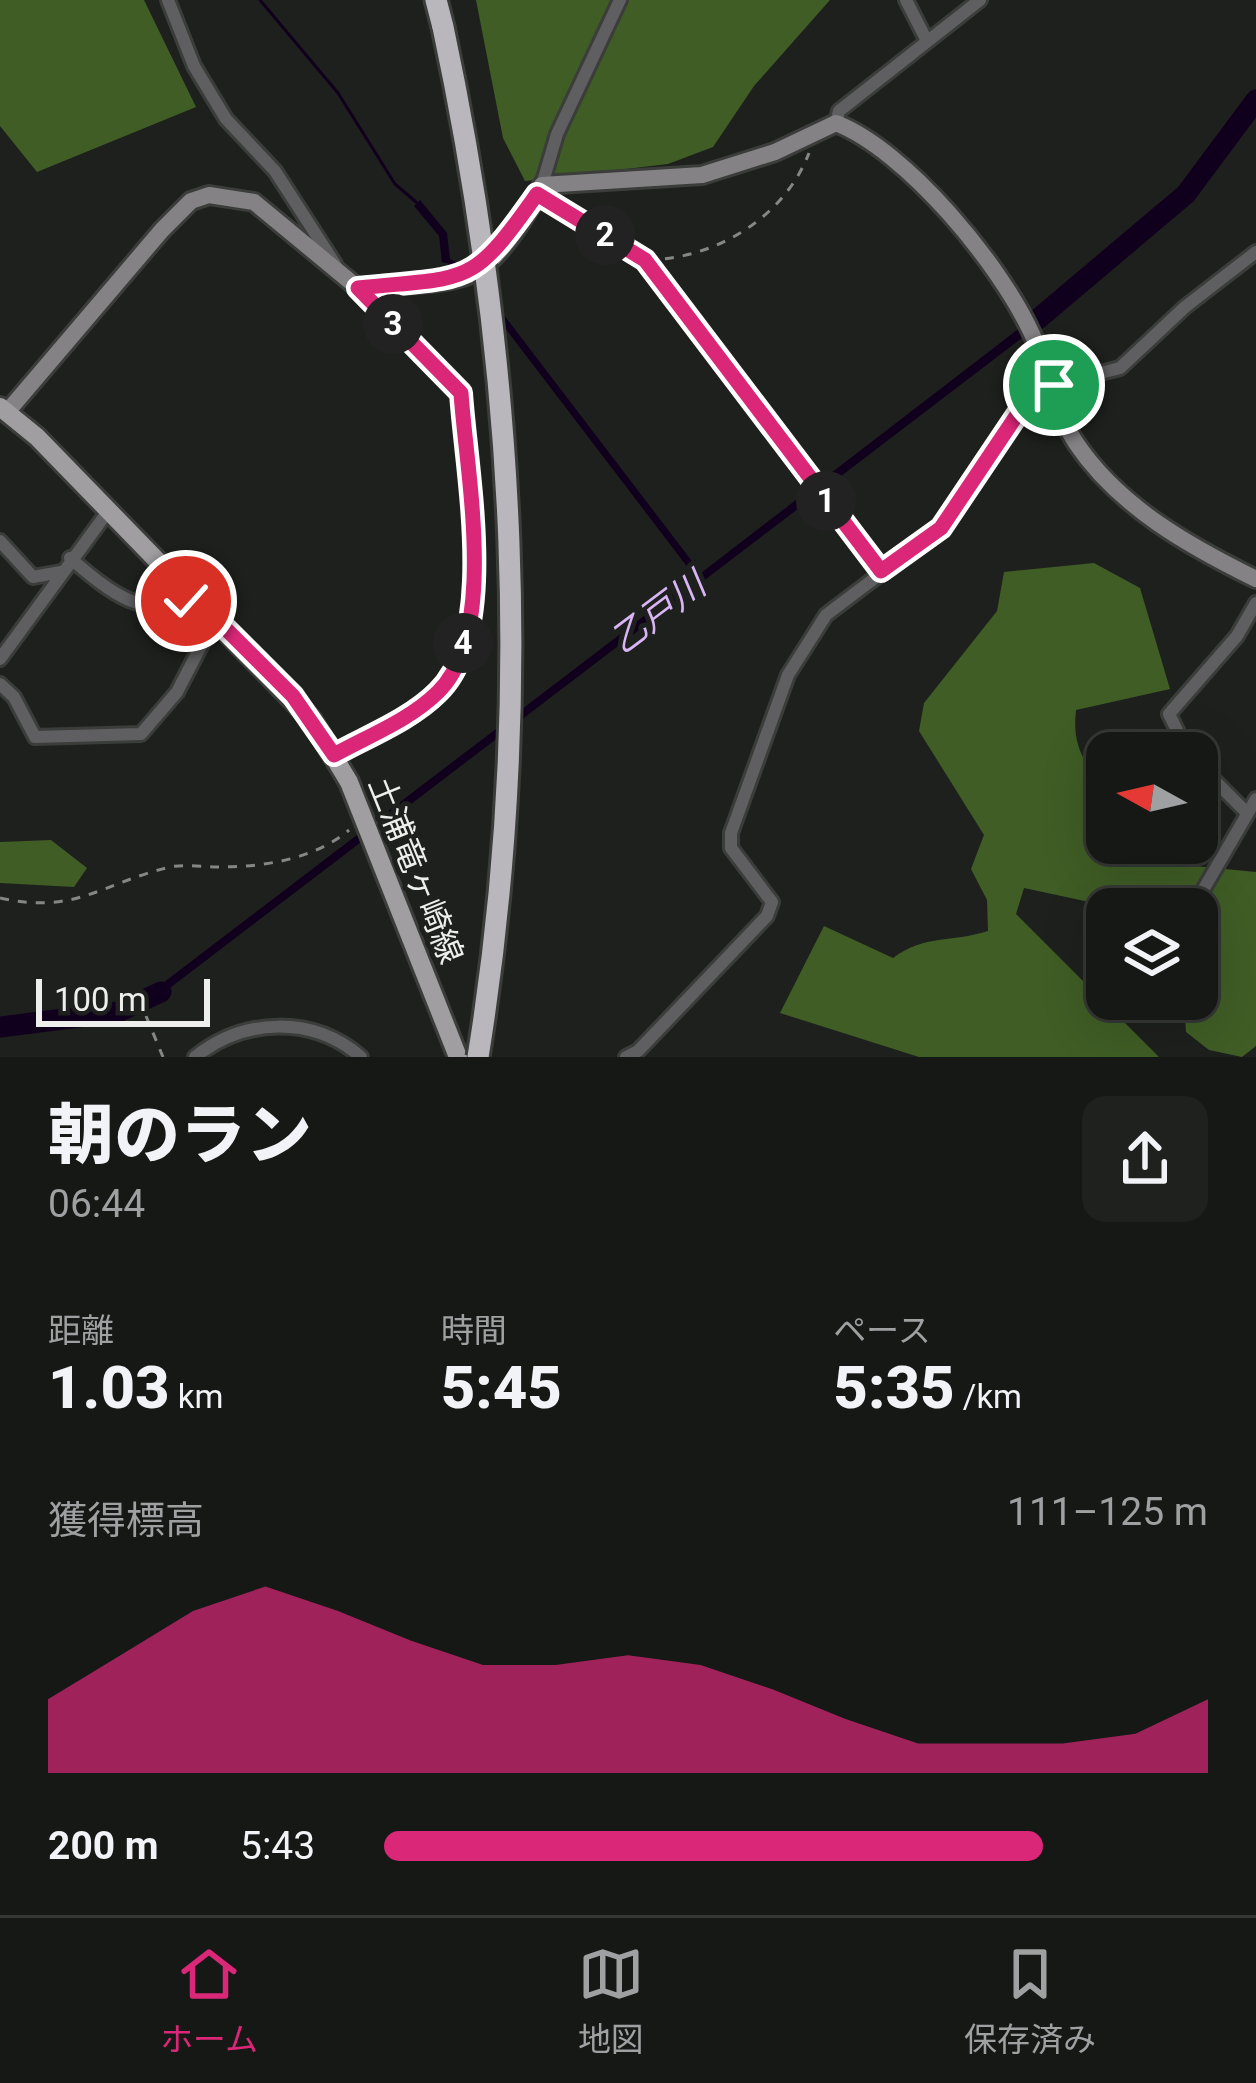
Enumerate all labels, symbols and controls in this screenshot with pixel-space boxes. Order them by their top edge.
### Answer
pin: 2 [575,205,635,265]
text: 2 [596,215,614,254]
pin: 3 [363,294,423,354]
text: 3 [384,304,402,343]
pin [1003,334,1105,436]
icon: arrive [1021,352,1087,418]
pin: 1 [796,471,856,531]
text: 1 [817,481,835,520]
pin [135,550,237,652]
water label: 乙戸川 [602,561,717,662]
icon: check [153,568,219,634]
pin: 4 [433,613,493,673]
text: 4 [454,623,472,662]
north arrow [1086,732,1218,864]
map controls [1086,732,1218,1020]
street label: 土浦竜ヶ崎線 [361,771,471,969]
button: layers [1086,888,1218,1020]
scale bar [36,973,210,1026]
text: 100 m [54,980,147,1019]
button: share [1082,1096,1208,1222]
text: 朝のラン [48,1097,312,1174]
text: 06:44 [48,1181,145,1227]
text: 距離 [48,1311,114,1350]
text: 時間 [441,1311,507,1350]
text: ペース [833,1311,931,1350]
text: 1.03 [48,1352,170,1423]
text: 5:45 [441,1352,562,1423]
text: 5:35 [833,1352,955,1423]
text: km [170,1377,223,1416]
text: /km [955,1377,1022,1416]
text: 111–125 m [1007,1489,1208,1535]
text: 獲得標高 [48,1498,204,1544]
text: 200 m [48,1823,159,1869]
text: 5:43 [240,1823,315,1869]
tab: ホーム [160,1941,258,2061]
tab: 地図 [578,1941,644,2061]
tab: 保存済み [964,1941,1096,2061]

